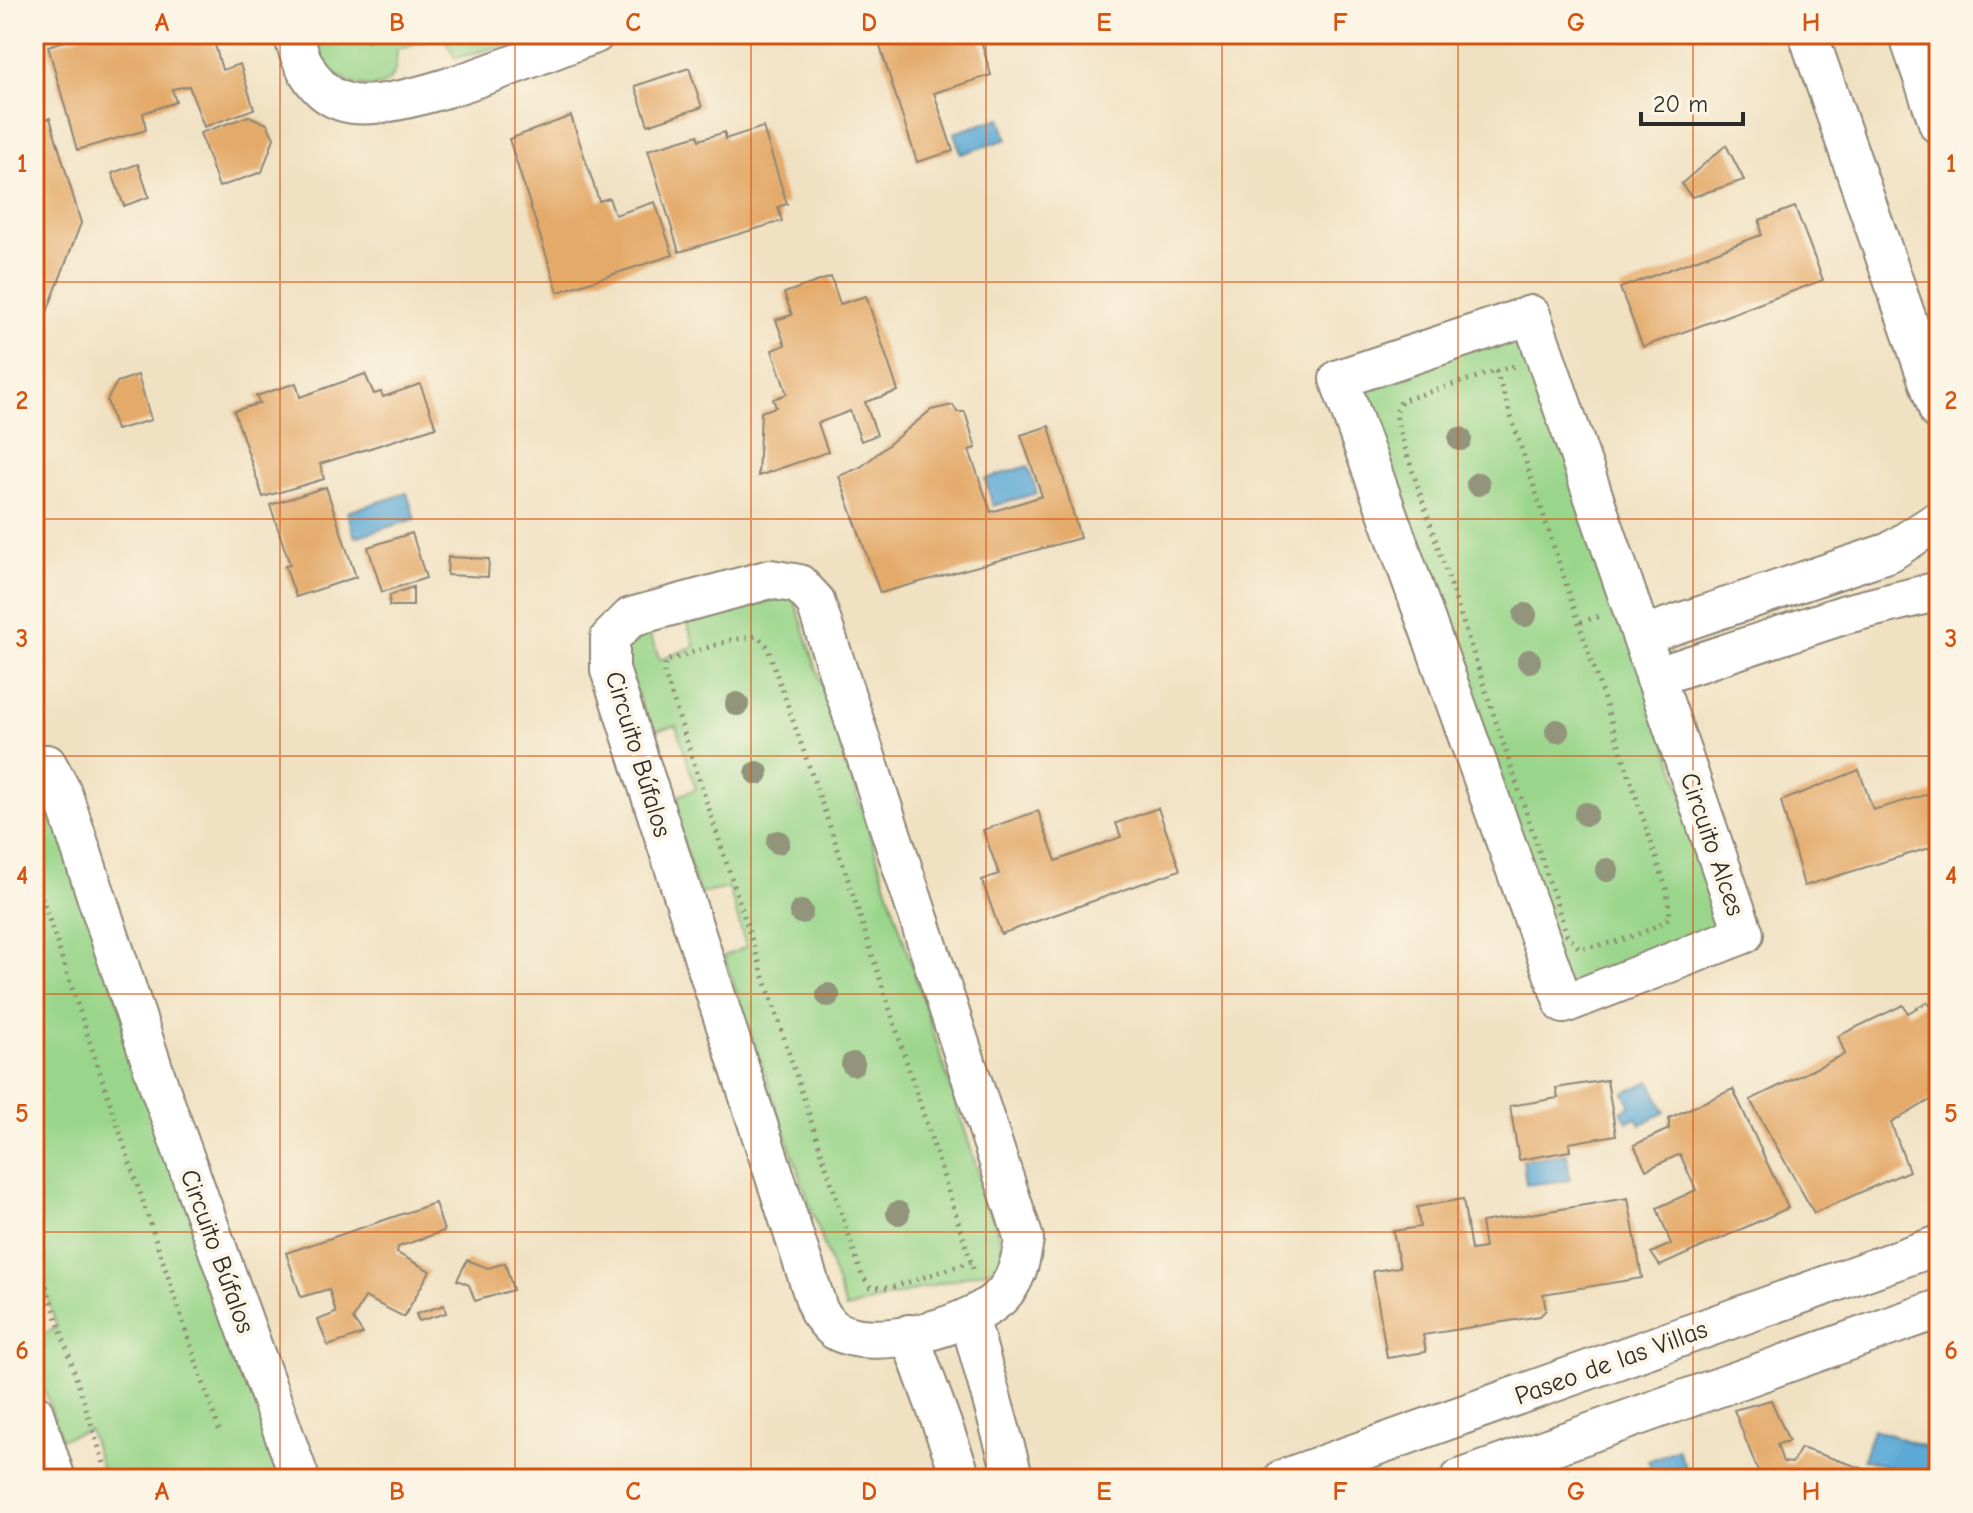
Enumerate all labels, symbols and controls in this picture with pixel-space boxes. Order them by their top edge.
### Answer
text: A [155,8,170,38]
text: B [389,8,405,38]
text: C [625,8,641,38]
text: D [861,8,877,38]
text: E [1096,8,1112,38]
text: F [1332,8,1348,38]
text: G [1567,8,1585,38]
text: H [1802,8,1820,38]
scale bar [1641,76,1743,126]
text: 20 m [1653,90,1708,118]
text: 1 [17,149,27,179]
text: 1 [1946,149,1956,179]
text: 2 [16,386,28,416]
text: 2 [1945,386,1957,416]
text: 3 [16,624,28,654]
text: 3 [1945,624,1957,654]
street label: Circuito Búfalos [599,668,678,841]
street label: Circuito Alces [1674,769,1751,920]
text: 4 [16,861,28,891]
text: 4 [1945,861,1957,891]
text: 5 [15,1099,29,1129]
text: 5 [1944,1099,1958,1129]
street label: Circuito Búfalos [174,1165,261,1337]
street label: Paseo de las Villas [1511,1314,1712,1412]
text: 6 [15,1336,29,1366]
text: 6 [1944,1336,1958,1366]
text: A [155,1477,170,1507]
text: B [389,1477,405,1507]
text: C [625,1477,641,1507]
text: D [861,1477,877,1507]
text: E [1096,1477,1112,1507]
text: F [1332,1477,1348,1507]
text: G [1567,1477,1585,1507]
text: H [1802,1477,1820,1507]

